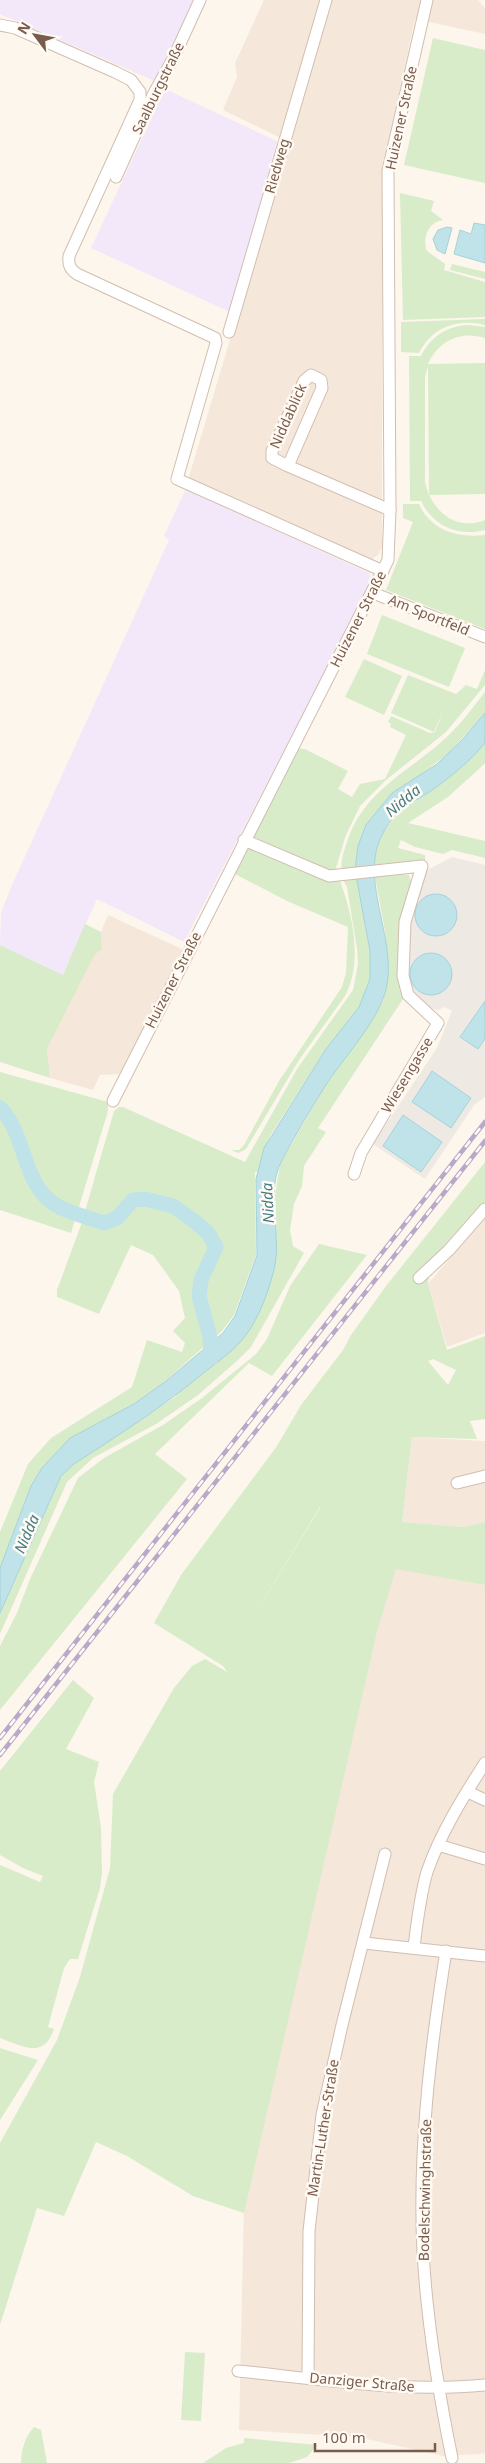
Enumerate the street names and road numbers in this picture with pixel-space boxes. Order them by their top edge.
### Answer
street label: Saalburgstraße [127,38,188,137]
street label: Huizener Straße [380,64,421,172]
street label: Riedweg [260,136,293,196]
street label: Niddablick [265,380,311,451]
street label: Huizener Straße [325,567,390,670]
street label: Am Sportfeld [386,590,473,639]
street label: Huizener Straße [140,928,205,1031]
street label: Wiesengasse [376,1033,437,1116]
street label: Martin-Luther-Straße [302,2058,343,2198]
street label: Bodelschwinghstraße [414,2119,435,2261]
street label: Danziger Straße [309,2367,416,2396]

